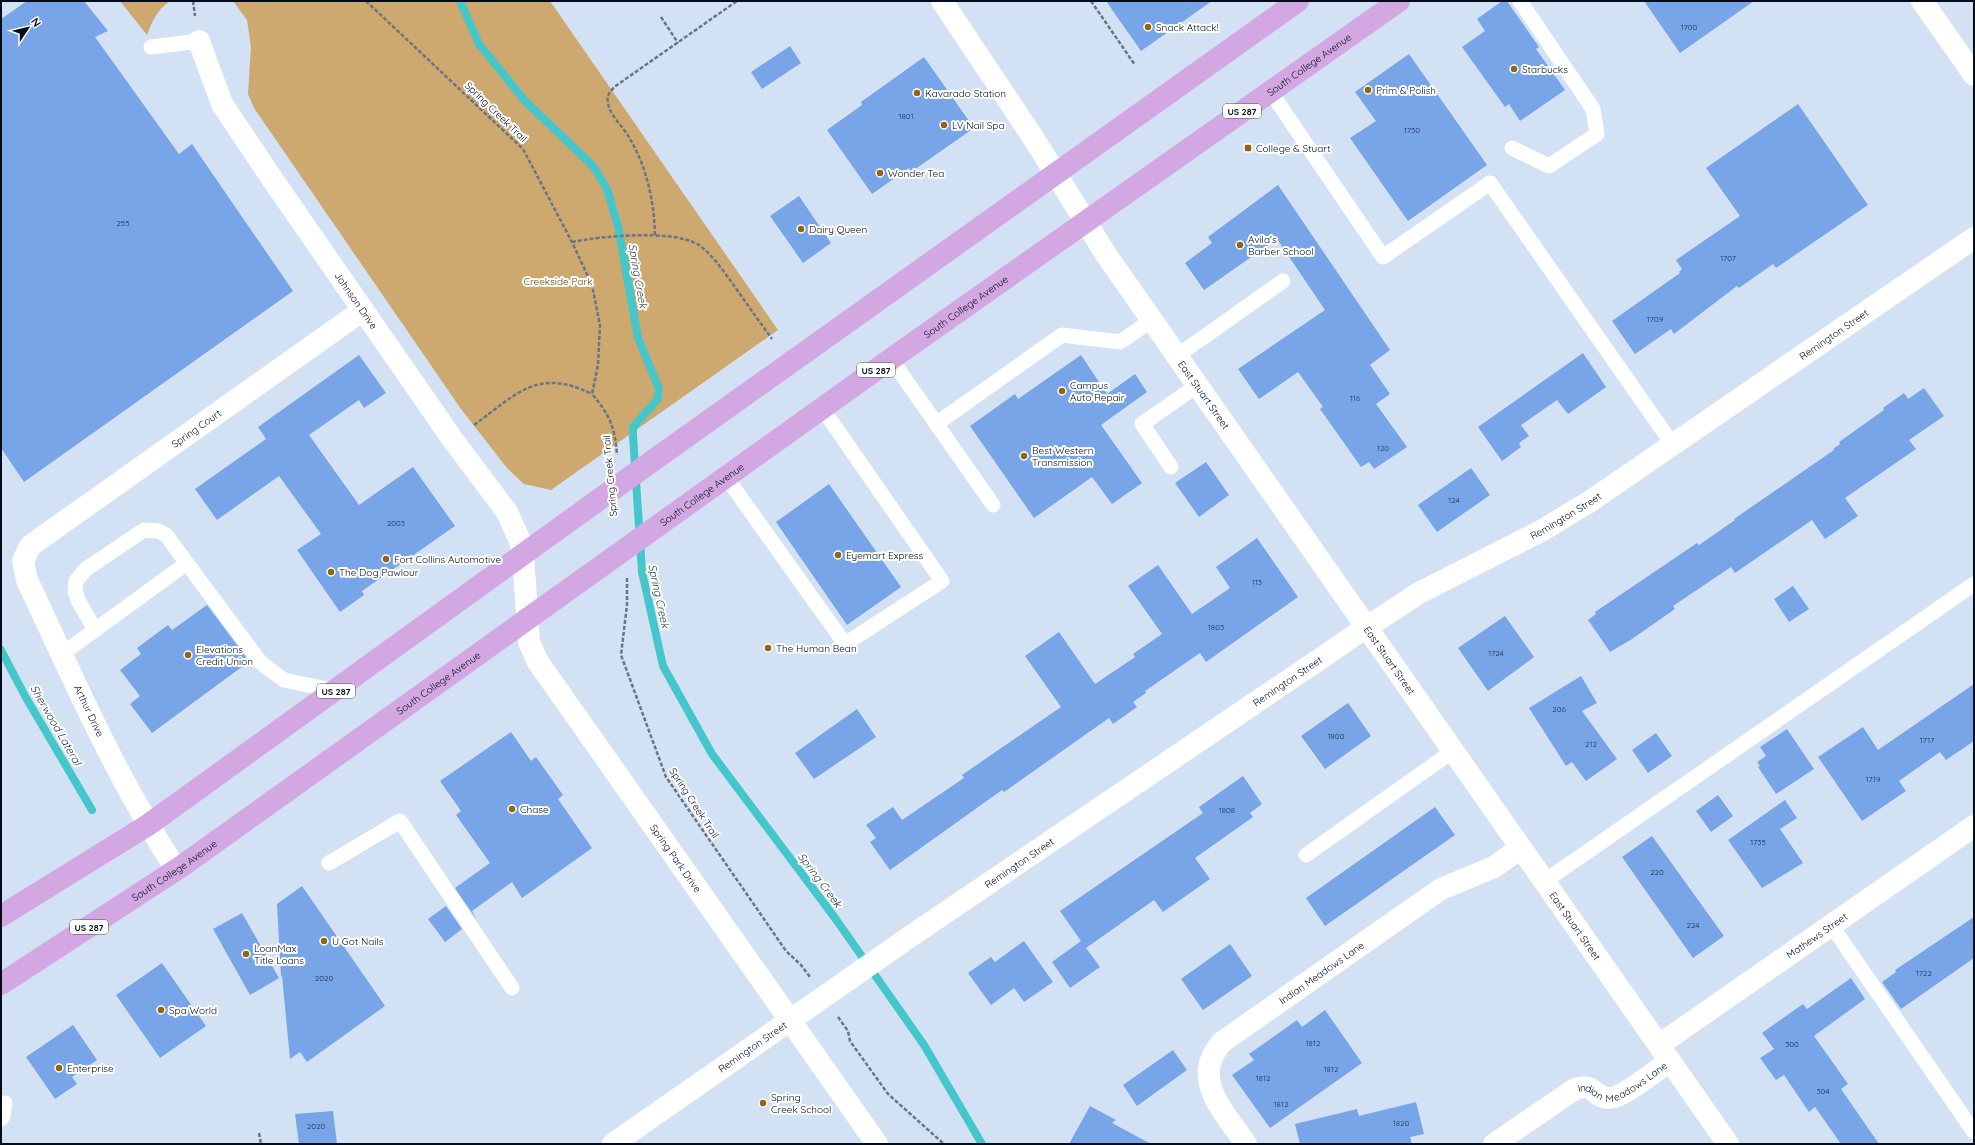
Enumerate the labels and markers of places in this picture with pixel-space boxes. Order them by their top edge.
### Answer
place label: Snack Attack! [1156,21,1219,34]
marker: Snack Attack! [1143,22,1153,32]
place label: Starbucks [1522,63,1568,76]
marker: Starbucks [1509,64,1519,74]
place label: Prim & Polish [1376,84,1436,97]
marker: Prim & Polish [1363,85,1373,95]
place label: Kavarado Station [925,87,1006,100]
marker: Kavarado Station [912,88,922,98]
place label: LV Nail Spa [952,119,1004,132]
marker: LV Nail Spa [939,120,949,130]
place label: College & Stuart [1256,142,1331,155]
marker: College & Stuart [1243,143,1253,153]
place label: Wonder Tea [888,167,944,180]
marker: Wonder Tea [875,168,885,178]
place label: Dairy Queen [809,223,867,236]
marker: Dairy Queen [796,224,806,234]
place label: Avila's Barber School [1248,233,1314,258]
marker: Avila's Barber School [1235,240,1245,250]
place label: Campus Auto Repair [1070,379,1125,404]
marker: Campus Auto Repair [1057,386,1067,396]
place label: Best Western Transmission [1032,444,1093,469]
marker: Best Western Transmission [1019,451,1029,461]
place label: Eyemart Express [846,549,924,562]
marker: Eyemart Express [833,550,843,560]
place label: Fort Collins Automotive [394,553,501,566]
marker: Fort Collins Automotive [381,554,391,564]
place label: The Dog Pawlour [339,566,419,579]
marker: The Dog Pawlour [326,567,336,577]
place label: The Human Bean [776,642,857,655]
place label: Elevations Credit Union [196,643,253,668]
marker: The Human Bean [763,643,773,653]
marker: Elevations Credit Union [183,650,193,660]
place label: Chase [520,803,549,816]
marker: Chase [507,804,517,814]
place label: U Got Nails [332,935,384,948]
marker: U Got Nails [319,936,329,946]
place label: LoanMax Title Loans [254,942,304,967]
marker: LoanMax Title Loans [241,949,251,959]
place label: Spa World [169,1004,217,1017]
marker: Spa World [156,1005,166,1015]
place label: Enterprise [67,1062,114,1075]
marker: Enterprise [54,1063,64,1073]
place label: Spring Creek School [771,1091,831,1116]
marker: Spring Creek School [758,1098,768,1108]

